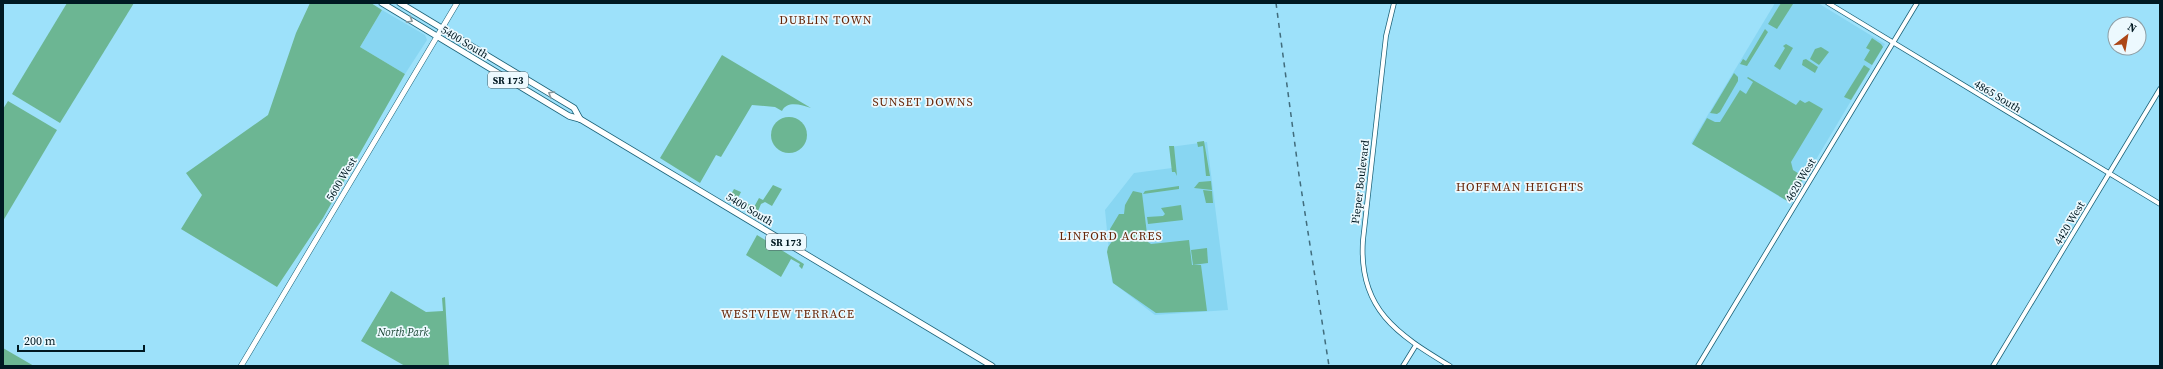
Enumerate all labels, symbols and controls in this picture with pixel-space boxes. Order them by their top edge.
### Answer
district label: DUBLIN TOWN [779,12,873,28]
one-way arrow [406,16,413,23]
north arrow [2107,16,2147,56]
text: N [2125,19,2139,36]
street label: 5400 South [438,22,492,63]
road number: SR 173 [488,72,528,88]
street label: 4865 South [1971,76,2025,117]
one-way arrow [548,92,555,99]
district label: SUNSET DOWNS [872,94,974,110]
street label: Pieper Boulevard [1348,139,1373,225]
street label: 5600 West [323,154,360,204]
street label: 4620 West [1782,155,1819,205]
district label: HOFFMAN HEIGHTS [1456,179,1584,195]
street label: 5400 South [723,189,777,230]
street label: 4420 West [2051,198,2088,248]
district label: LINFORD ACRES [1059,228,1163,244]
road number: SR 173 [766,234,806,250]
district label: WESTVIEW TERRACE [721,306,855,322]
park label: North Park [377,325,429,340]
scale bar [18,327,144,353]
text: 200 m [24,333,56,349]

